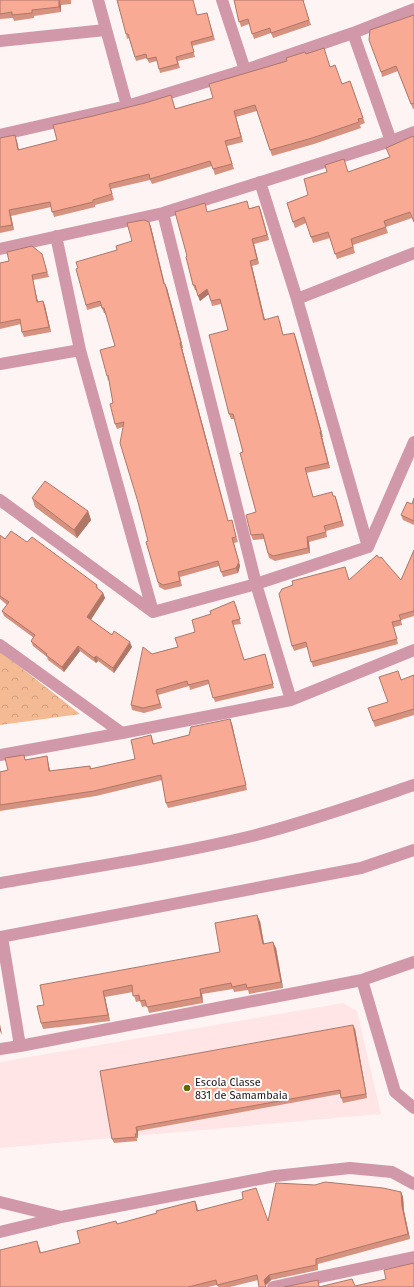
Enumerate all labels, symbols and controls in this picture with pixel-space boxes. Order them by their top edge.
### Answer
place label: Escola Classe 831 de Samambaia [195,1076,288,1102]
marker: Escola Classe 831 de Samambaia [182,1083,192,1093]

